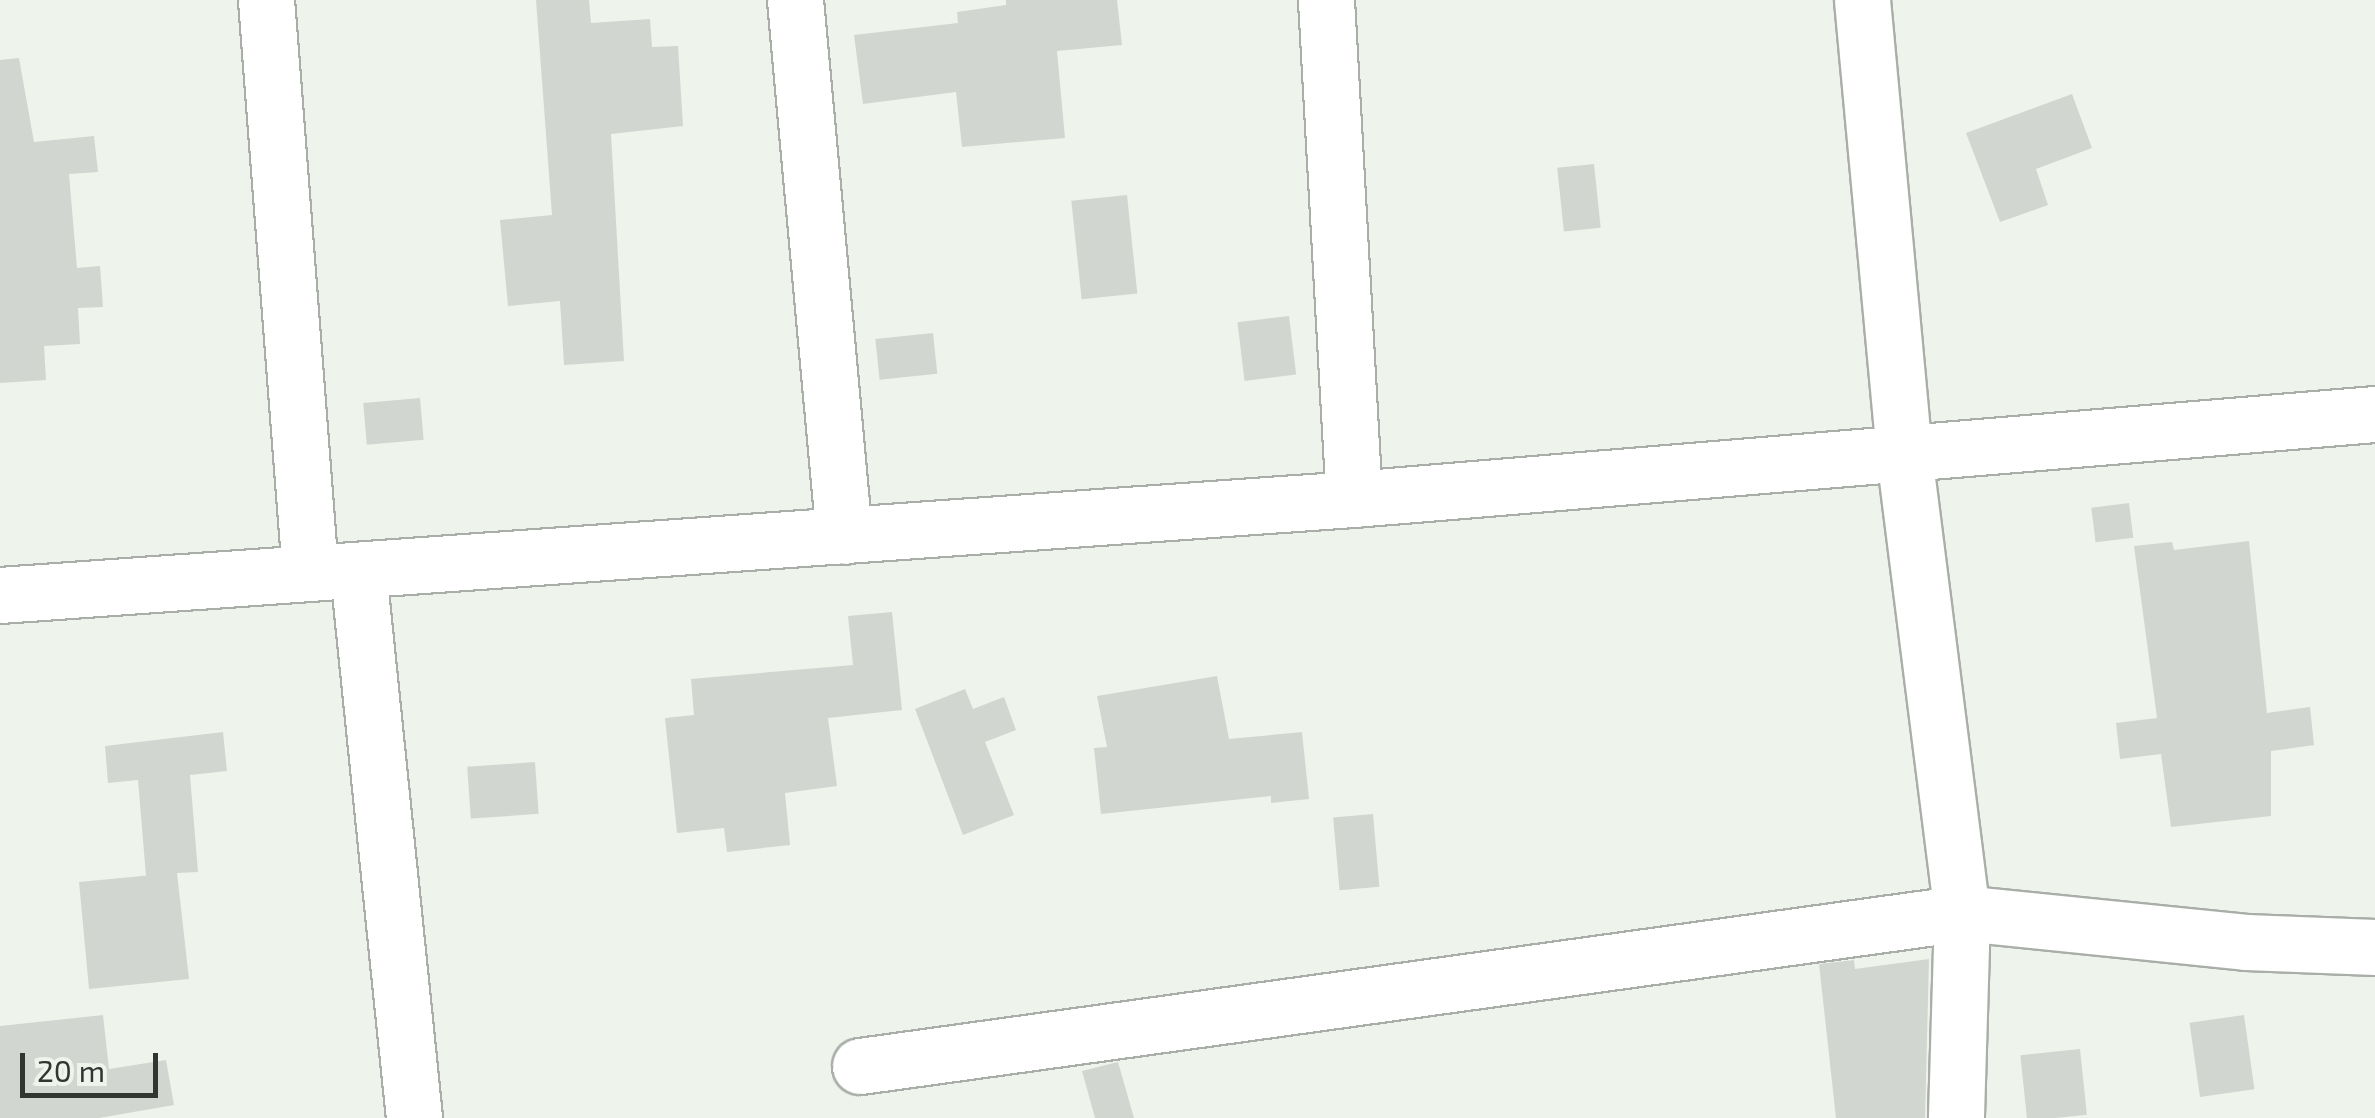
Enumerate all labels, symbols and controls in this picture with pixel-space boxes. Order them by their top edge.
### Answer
scale bar [25,1033,162,1095]
text: 20 m [37,1052,105,1088]

